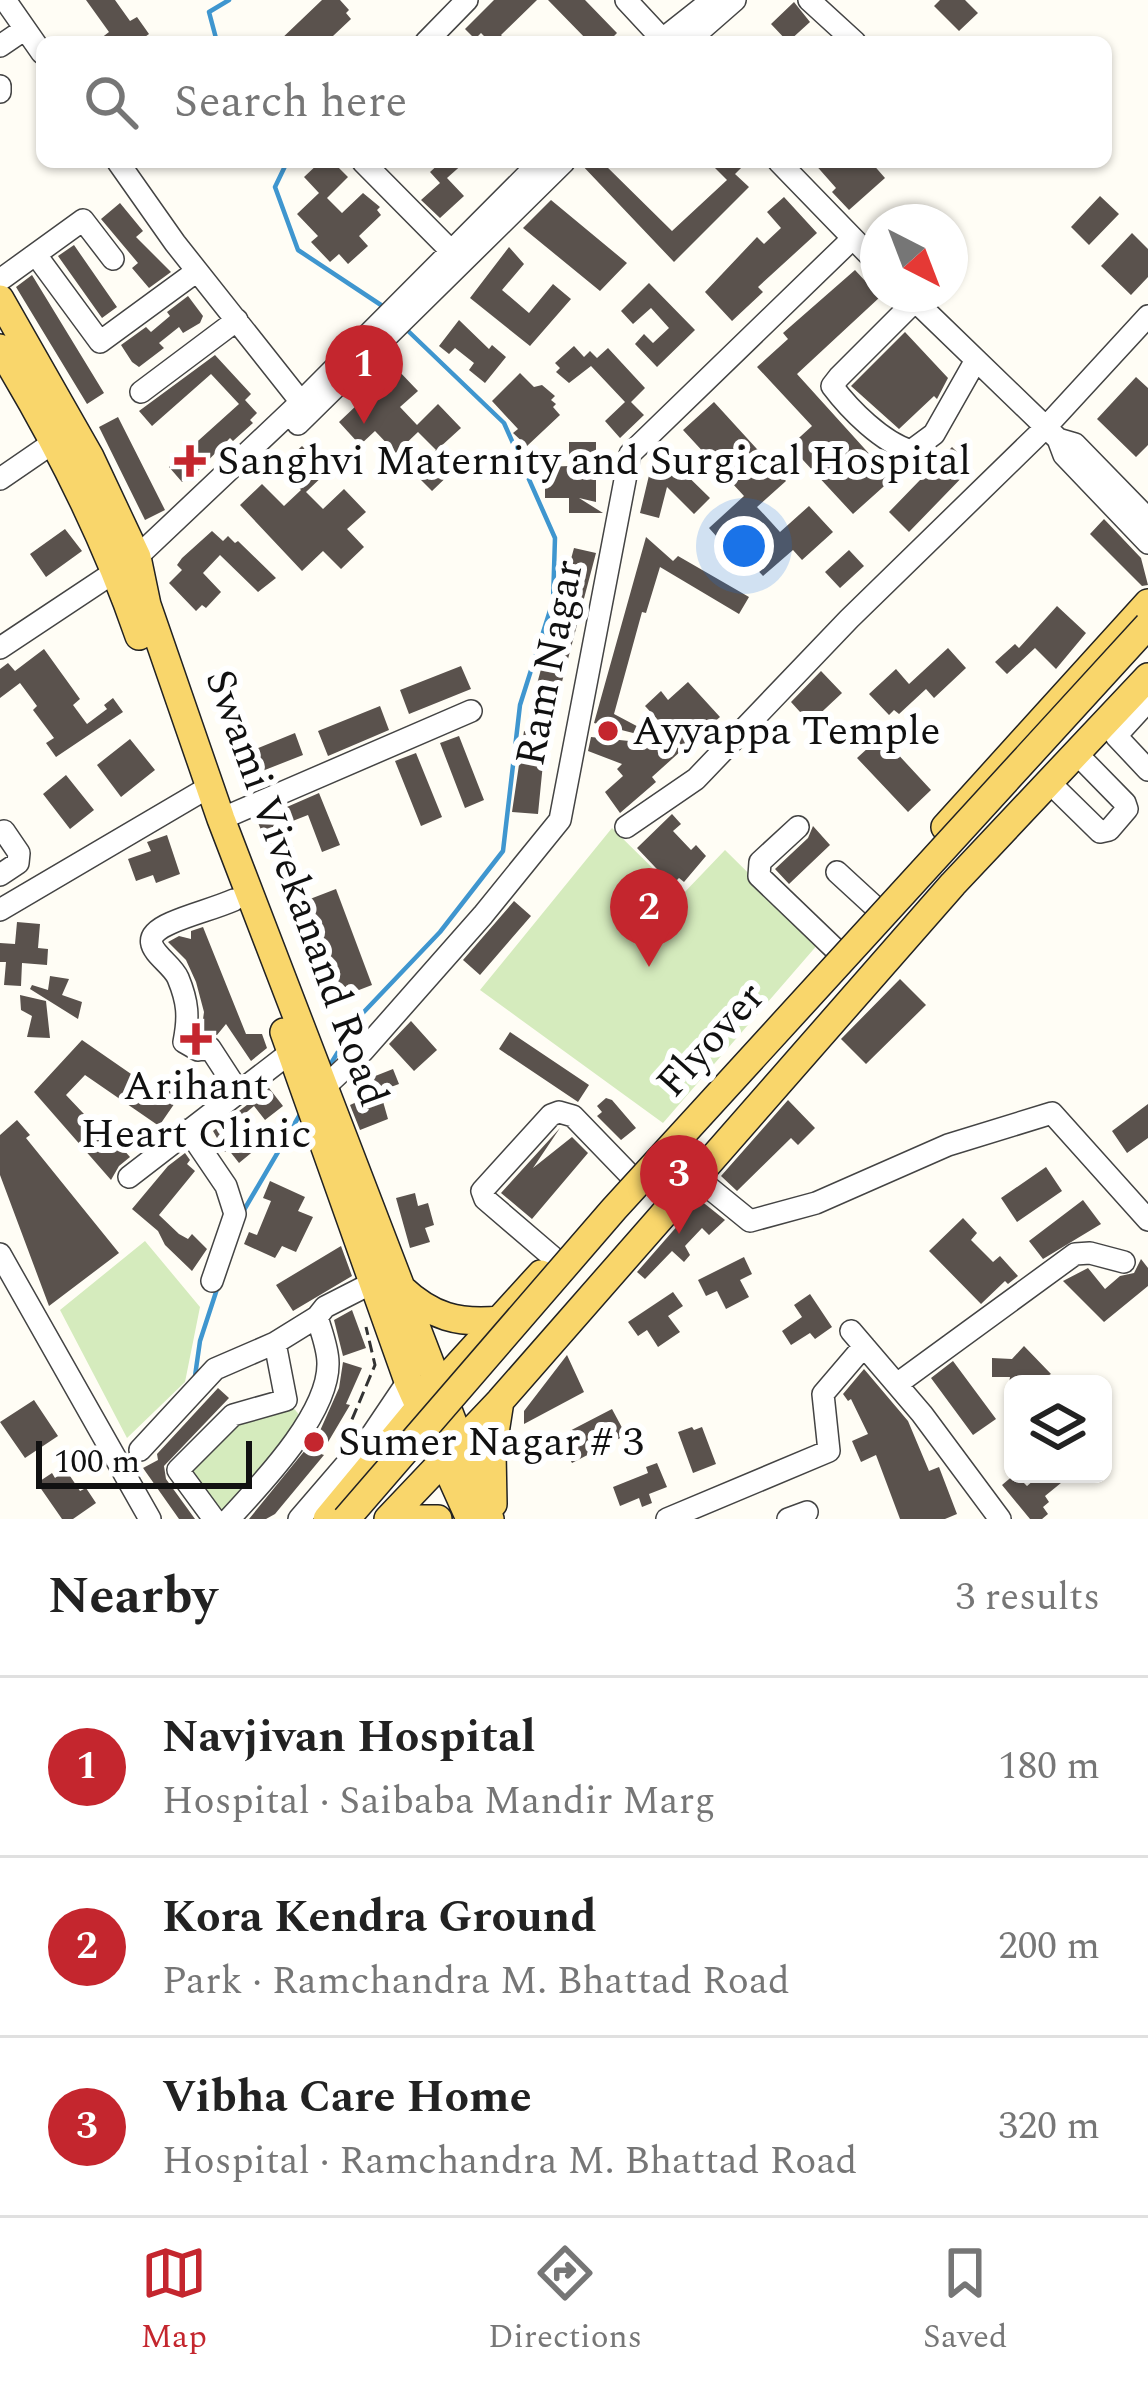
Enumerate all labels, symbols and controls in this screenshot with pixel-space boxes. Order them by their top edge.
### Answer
search box [36,36,1112,168]
text: Search here [174,68,407,137]
icon: search [78,69,144,135]
north arrow [860,204,968,312]
pin: 1 [325,325,403,424]
place label: Sanghvi Maternity and Surgical Hospital [217,430,971,493]
marker: Sanghvi Maternity and Surgical Hospital [174,445,206,477]
your location [714,516,774,576]
street label: Ram Nagar [499,555,601,771]
street label: Swami Vivekanand Road [188,661,404,1115]
place label: Ayyappa Temple [632,700,941,763]
marker: Ayyappa Temple [595,718,621,744]
pin: 2 [610,868,688,967]
street label: Flyover [642,968,780,1112]
marker: Arihant Heart Clinic [180,1023,212,1055]
place label: Arihant Heart Clinic [81,1055,311,1166]
pin: 3 [640,1135,718,1234]
map controls [1004,1375,1112,1483]
button: layers [1004,1375,1112,1483]
place label: Sumer Nagar # 3 [338,1411,644,1474]
marker: Sumer Nagar # 3 [301,1429,327,1455]
scale bar [36,1435,252,1488]
text: 100 m [54,1437,140,1487]
text: Nearby [48,1558,217,1636]
text: 3 results [956,1568,1100,1627]
text: Navjivan Hospital [162,1703,536,1772]
text: 1 [76,1737,98,1796]
text: 180 m [998,1737,1100,1796]
text: Hospital · Saibaba Mandir Marg [162,1772,715,1831]
text: Kora Kendra Ground [162,1883,597,1952]
text: 2 [76,1917,98,1976]
text: 200 m [998,1917,1100,1976]
text: Park · Ramchandra M. Bhattad Road [162,1952,790,2011]
text: Vibha Care Home [162,2063,532,2132]
text: 3 [76,2097,98,2156]
text: 320 m [998,2097,1100,2156]
text: Hospital · Ramchandra M. Bhattad Road [162,2132,857,2191]
tab: Map [140,2240,207,2362]
tab: Directions [488,2240,642,2362]
tab: Saved [923,2240,1008,2362]

